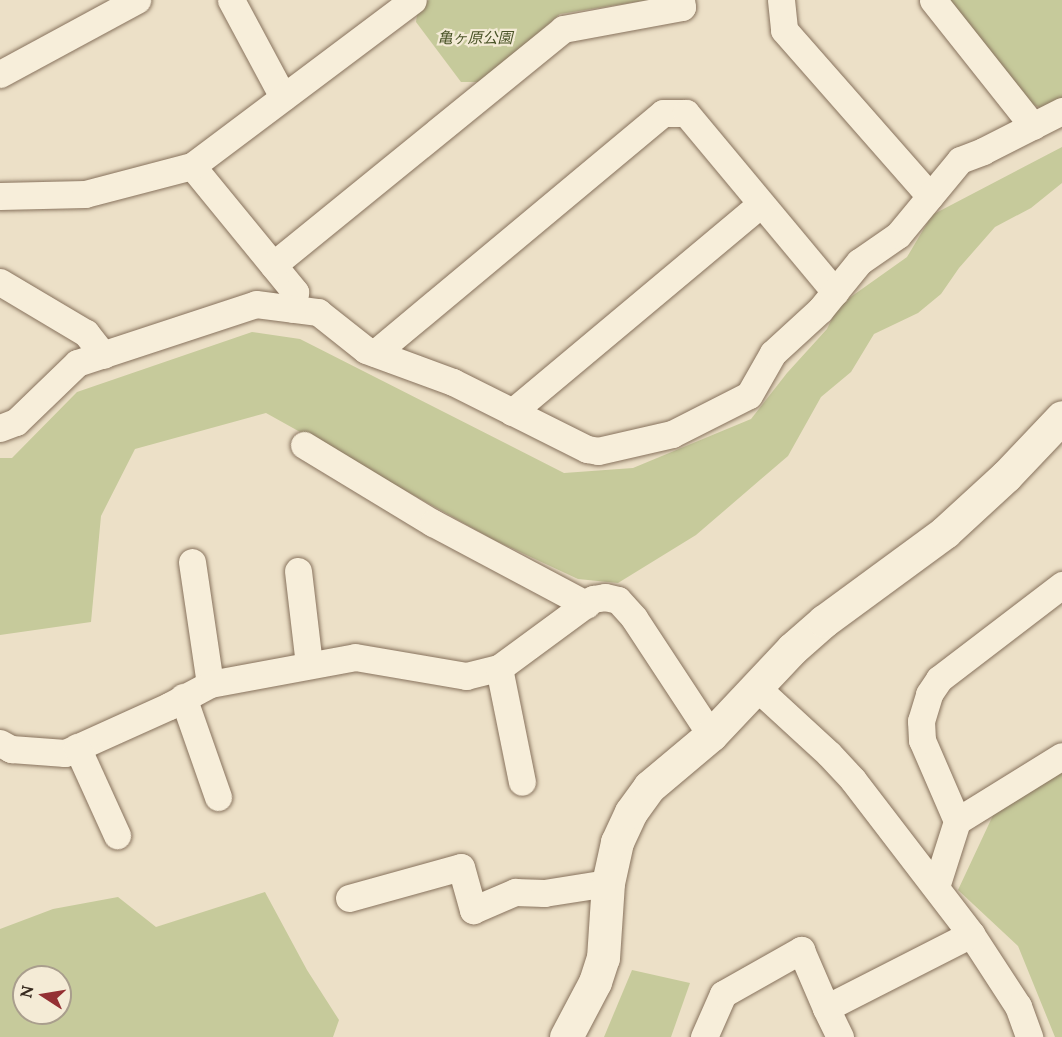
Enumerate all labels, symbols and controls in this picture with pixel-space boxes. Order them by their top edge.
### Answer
park label: 亀ヶ原公園 [438,29,512,47]
north arrow [12,965,72,1025]
text: N [15,984,37,1000]

